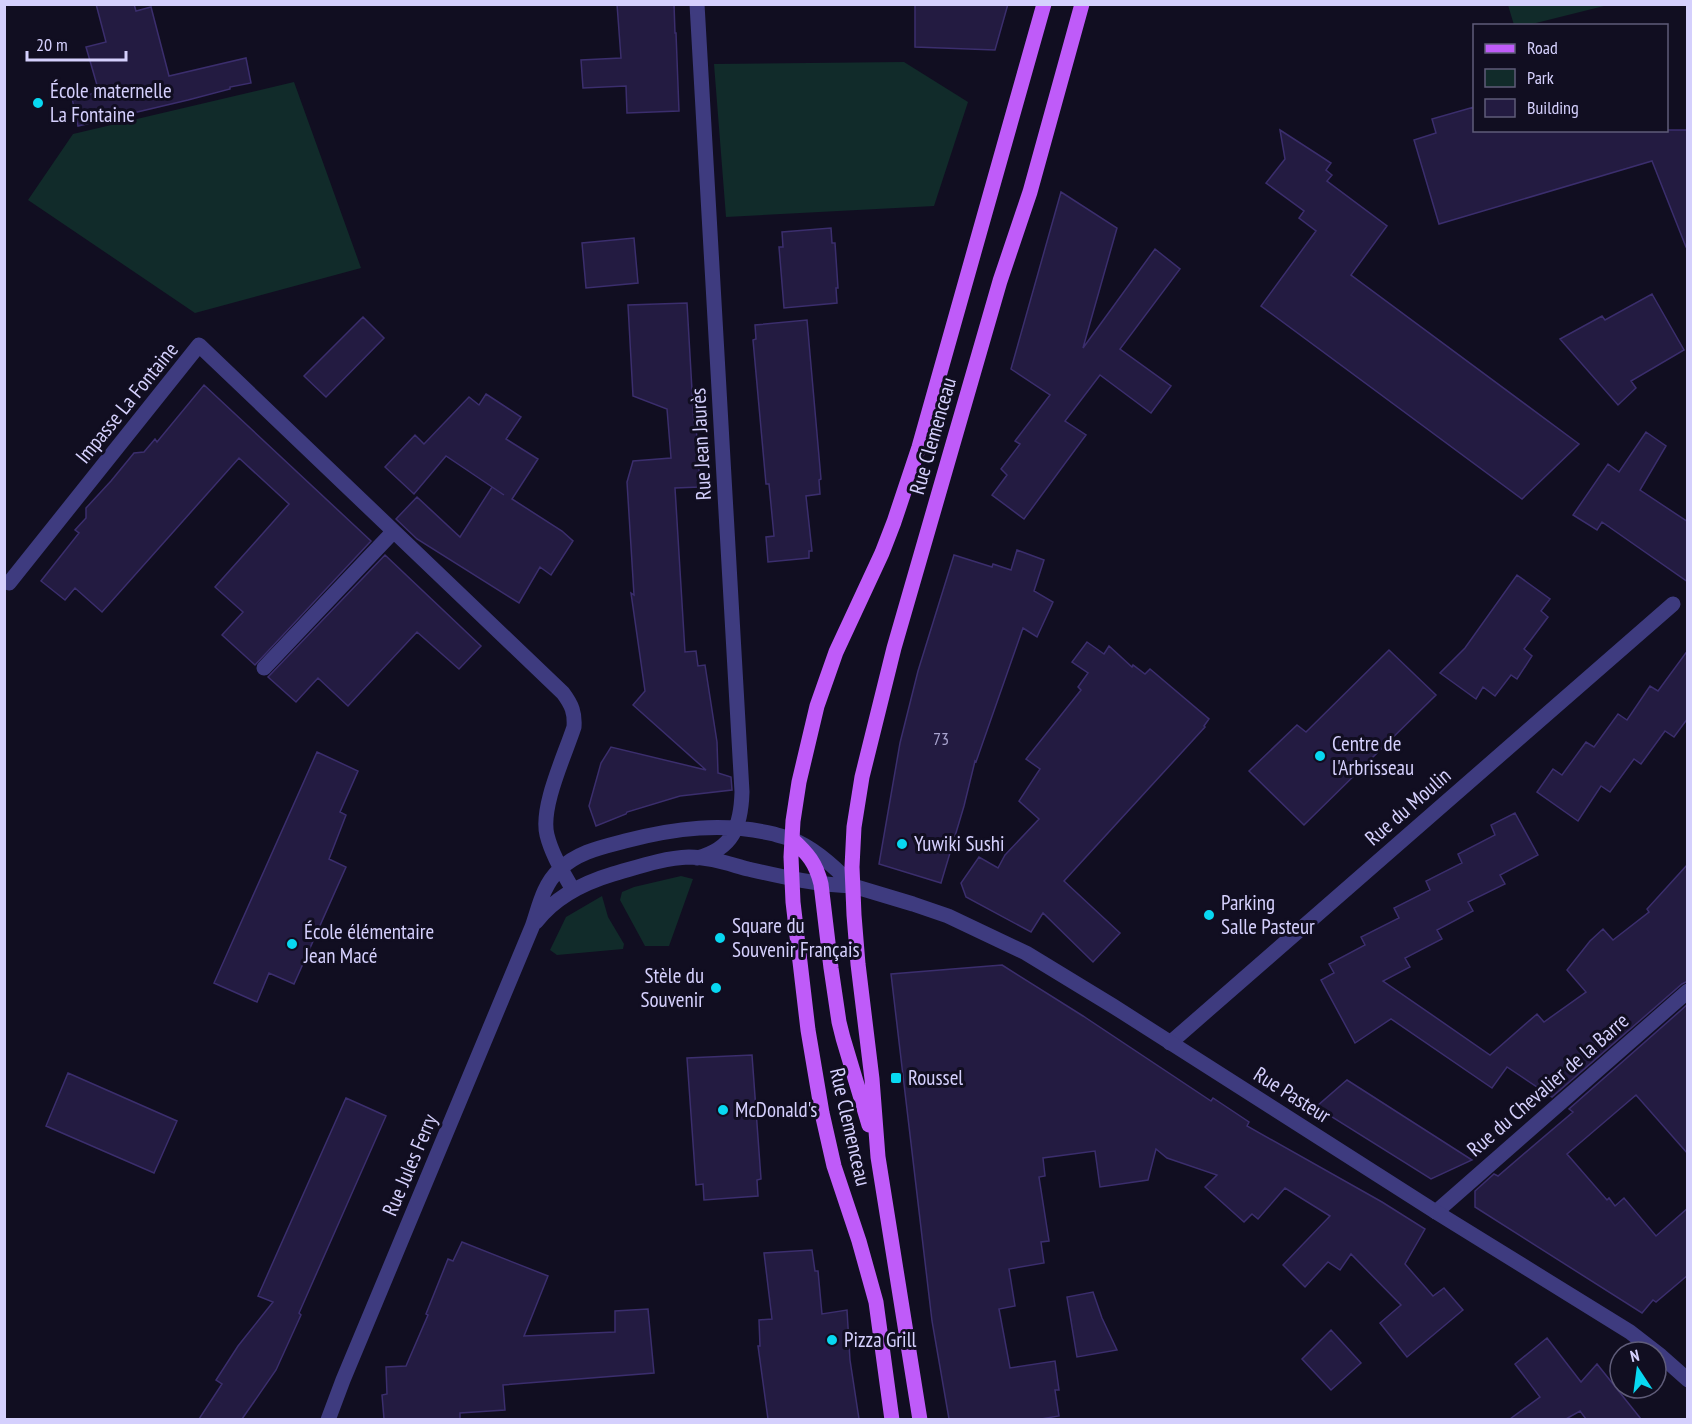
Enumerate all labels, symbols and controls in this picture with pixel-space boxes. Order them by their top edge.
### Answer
scale bar [27,24,126,62]
legend [1473,24,1668,132]
text: 20 m [36,33,68,56]
text: Road [1527,36,1558,59]
text: Park [1527,66,1554,89]
place label: École maternelle La Fontaine [50,77,172,128]
marker: École maternelle La Fontaine [31,96,45,110]
text: Building [1527,96,1579,119]
street label: Impasse La Fontaine [69,337,184,469]
street label: Rue Clemenceau [903,374,962,497]
street label: Rue Jean Jaurès [684,387,717,501]
house number: 73 [933,727,949,750]
place label: Centre de l'Arbrisseau [1332,730,1414,781]
marker: Centre de l'Arbrisseau [1313,749,1327,763]
street label: Rue du Moulin [1359,762,1456,851]
place label: Yuwiki Sushi [914,830,1005,857]
marker: Yuwiki Sushi [895,837,909,851]
place label: Parking Salle Pasteur [1221,889,1315,940]
marker: Parking Salle Pasteur [1202,908,1216,922]
place label: Square du Souvenir Français [732,912,860,963]
place label: École élémentaire Jean Macé [303,918,434,969]
marker: Square du Souvenir Français [713,931,727,945]
marker: École élémentaire Jean Macé [285,937,299,951]
place label: Stèle du Souvenir [640,962,704,1013]
marker: Stèle du Souvenir [709,981,723,995]
street label: Rue du Chevalier de la Barre [1461,1007,1634,1162]
street label: Rue Pasteur [1249,1060,1336,1129]
place label: Roussel [908,1064,963,1091]
street label: Rue Clemenceau [824,1065,877,1189]
marker: Roussel [889,1071,903,1085]
place label: McDonald's [735,1096,817,1123]
marker: McDonald's [716,1103,730,1117]
street label: Rue Jules Ferry [376,1110,443,1220]
place label: Pizza Grill [844,1326,917,1353]
marker: Pizza Grill [825,1333,839,1347]
north arrow [1608,1340,1668,1400]
text: N [1628,1345,1641,1366]

